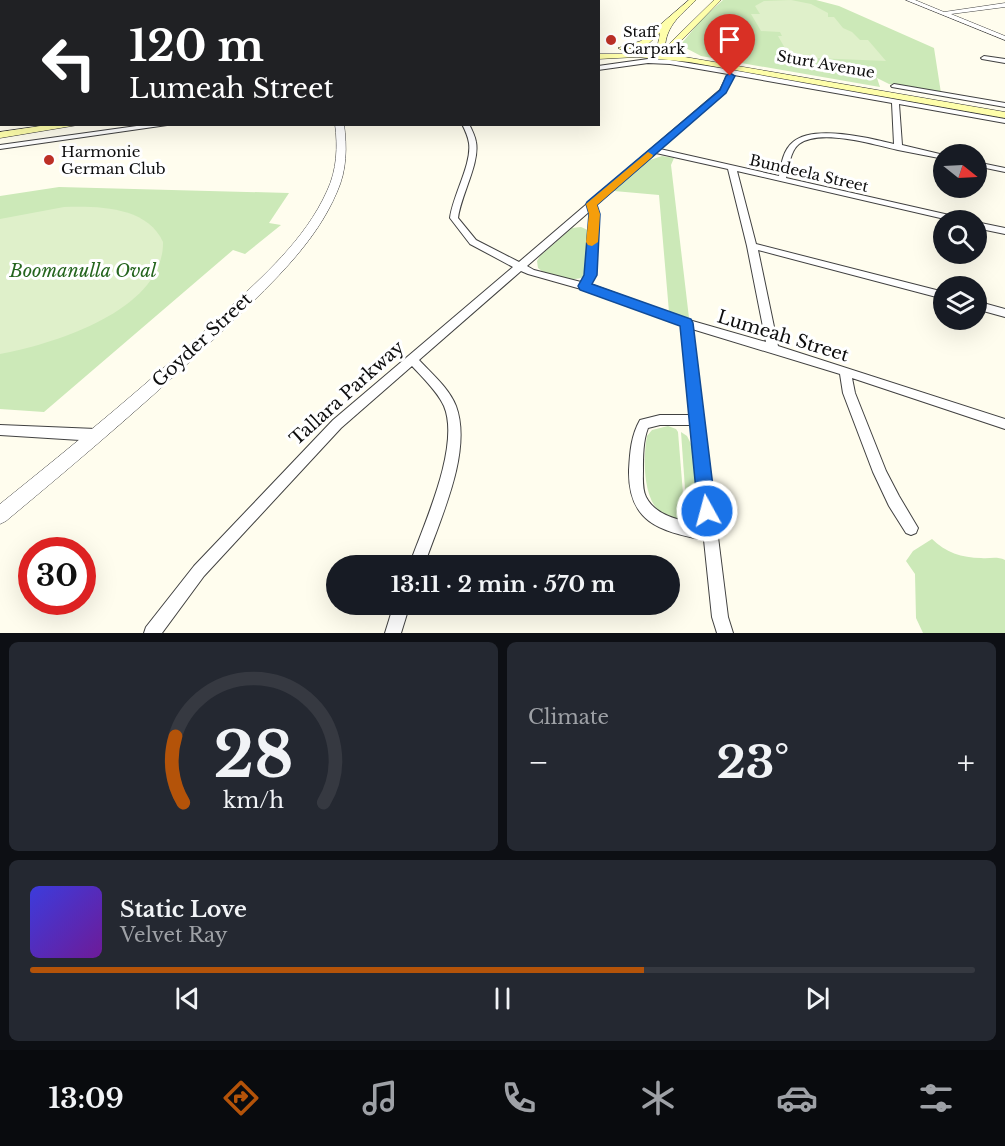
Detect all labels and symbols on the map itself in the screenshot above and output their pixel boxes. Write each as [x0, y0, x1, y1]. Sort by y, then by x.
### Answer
pin [704, 14, 755, 76]
place label: Staff Carpark [623, 22, 686, 58]
marker: Staff Carpark [604, 33, 618, 47]
street label: Sturt Avenue [776, 46, 876, 82]
place label: Harmonie German Club [61, 142, 166, 178]
north arrow [933, 144, 987, 198]
street label: Bundeela Street [748, 150, 871, 196]
marker: Harmonie German Club [42, 153, 56, 167]
park label: Boomanulla Oval [9, 260, 157, 282]
street label: Goyder Street [148, 288, 256, 392]
street label: Lumeah Street [715, 306, 852, 367]
street label: Tallara Parkway [285, 336, 409, 450]
position arrow [675, 479, 739, 543]
speed limit sign: 30 [18, 537, 96, 615]

